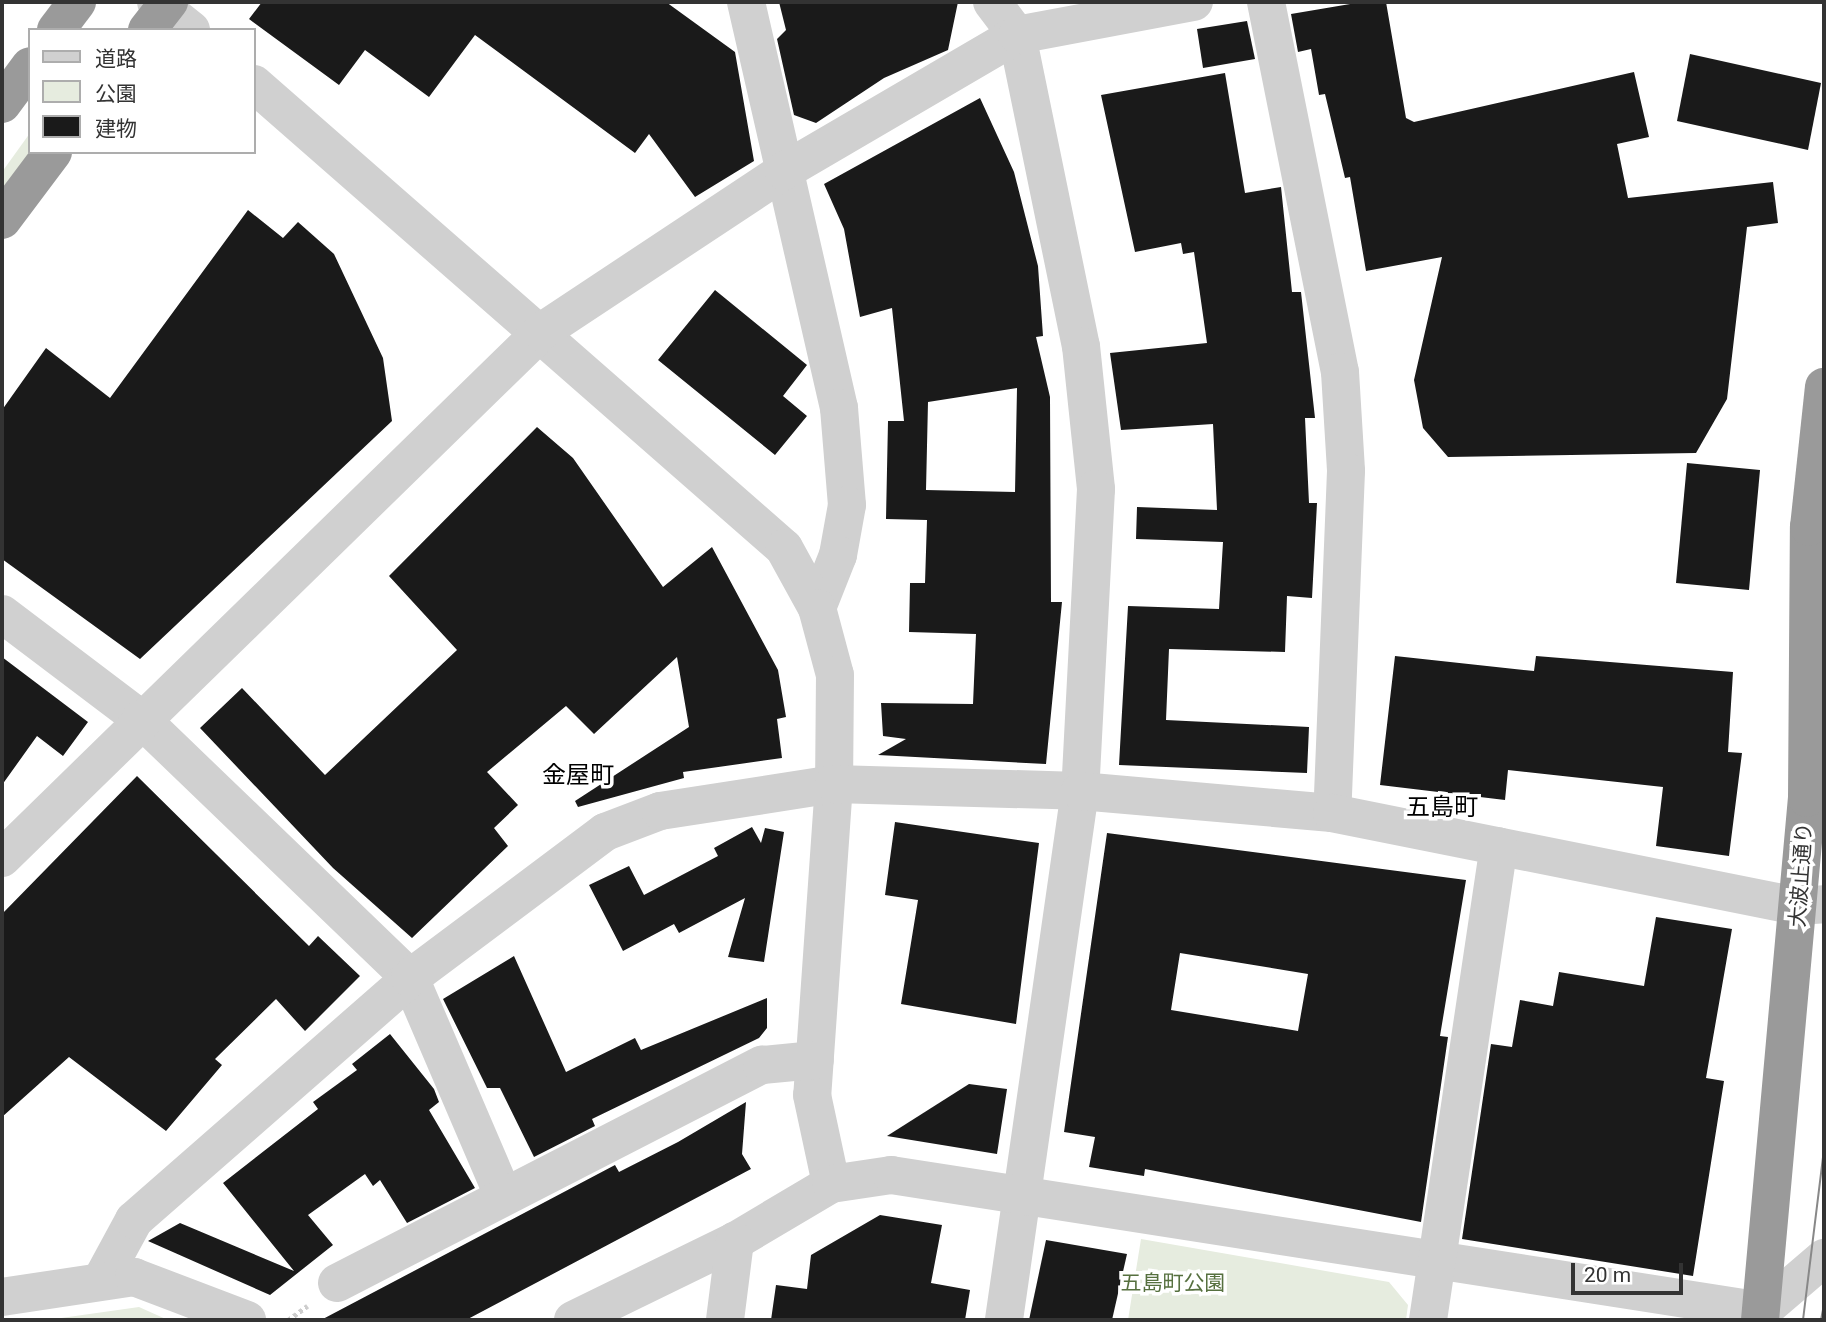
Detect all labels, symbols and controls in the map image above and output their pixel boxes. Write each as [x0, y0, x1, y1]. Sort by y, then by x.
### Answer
legend [28, 28, 256, 154]
text: 道路 [95, 47, 137, 71]
text: 公園 [95, 82, 137, 106]
text: 建物 [95, 117, 137, 141]
district label: 金屋町 [542, 762, 614, 790]
district label: 五島町 [1406, 794, 1478, 822]
street label: 大波止通り [1785, 822, 1817, 928]
scale bar [1574, 1248, 1686, 1292]
text: 20 m [1584, 1263, 1631, 1287]
park label: 五島町公園 [1121, 1270, 1225, 1296]

